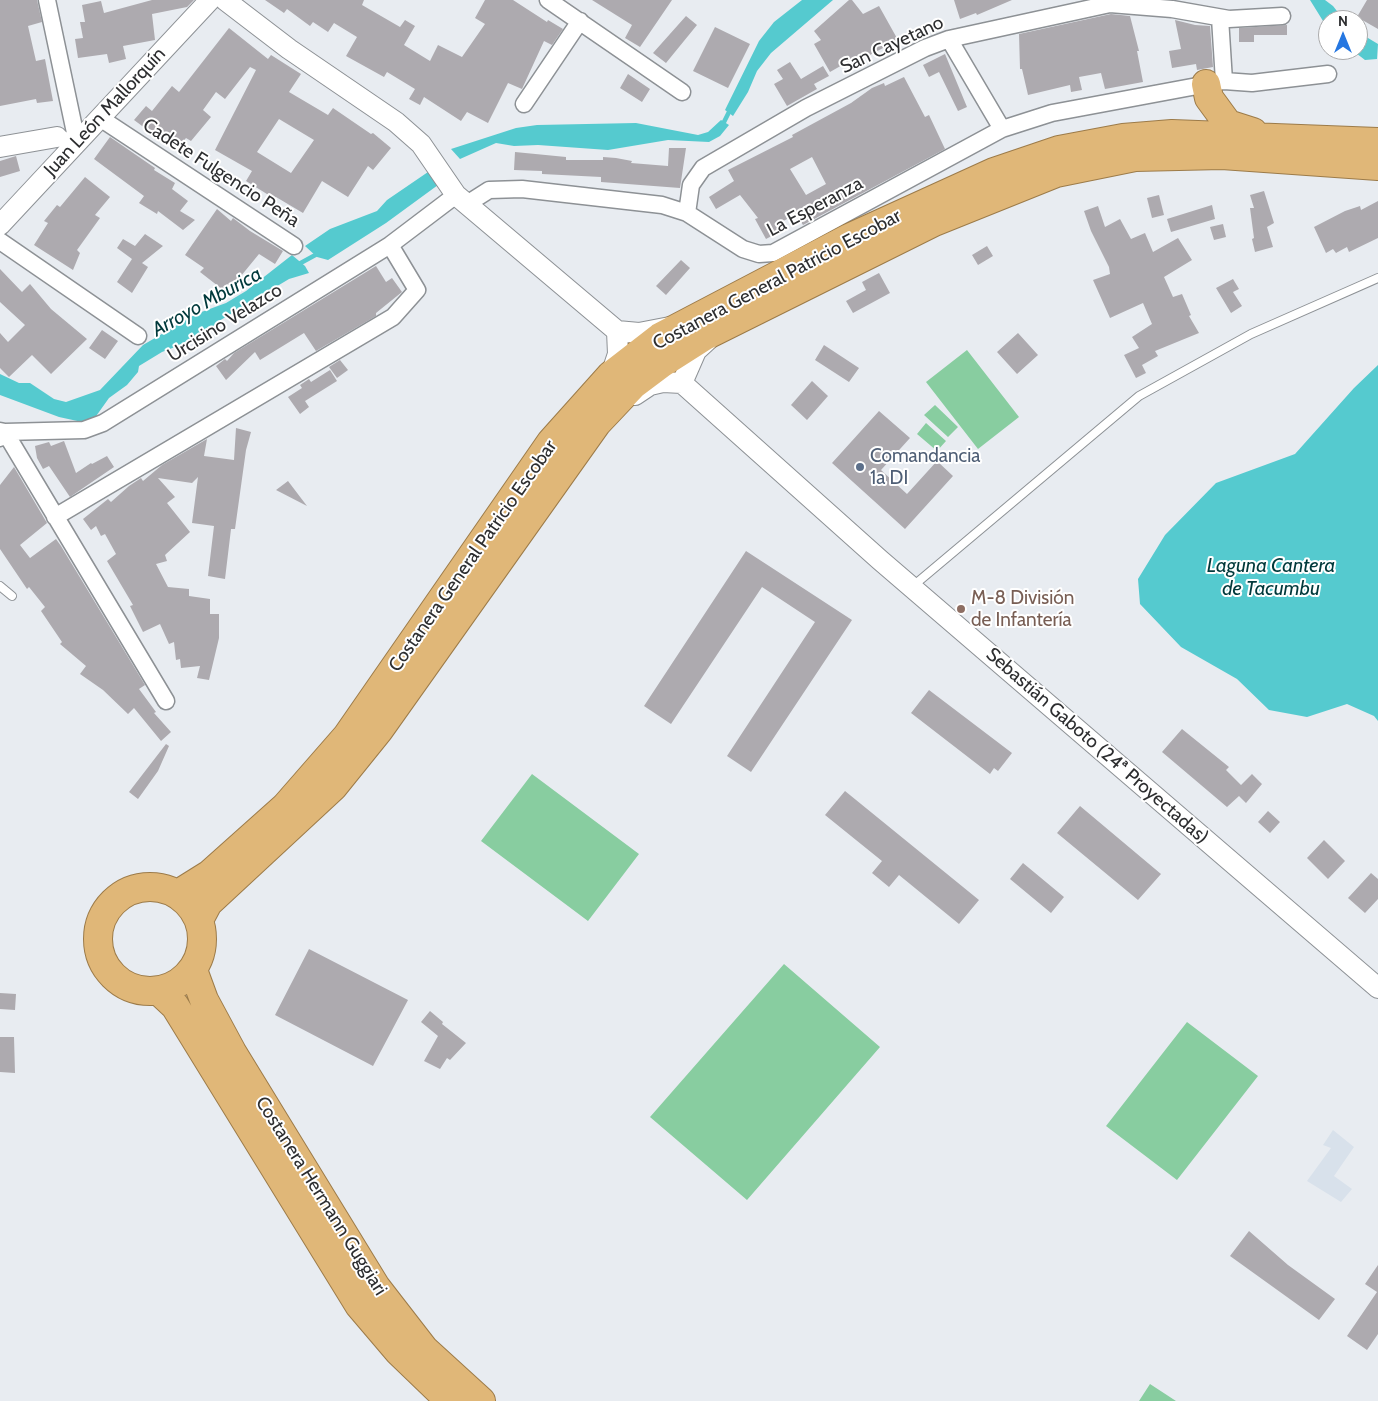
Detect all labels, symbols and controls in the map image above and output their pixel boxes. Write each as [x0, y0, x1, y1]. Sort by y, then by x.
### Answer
north arrow [1318, 10, 1368, 60]
street label: San Cayetano [837, 11, 947, 79]
text: N [1338, 12, 1348, 30]
street label: Juan León Mallorquín [39, 43, 171, 181]
street label: Cadete Fulgencio Peña [138, 114, 304, 232]
street label: La Esperanza [763, 172, 867, 242]
street label: Costanera General Patricio Escobar [649, 205, 905, 355]
water label: Arroyo Mburica [148, 262, 266, 342]
street label: Urcisino Velazco [164, 279, 286, 367]
street label: Costanera General Patricio Escobar [384, 436, 562, 676]
place label: Comandancia 1a DI [870, 445, 980, 489]
marker: Comandancia 1a DI [854, 461, 866, 473]
water label: Laguna Cantera de Tacumbu [1207, 554, 1335, 601]
place label: M-8 División de Infantería [971, 587, 1074, 631]
marker: M-8 División de Infantería [955, 603, 967, 615]
street label: Sebastián Gaboto (24ª Proyectadas) [981, 643, 1213, 849]
street label: Costanera Hermann Guggiari [250, 1092, 392, 1300]

